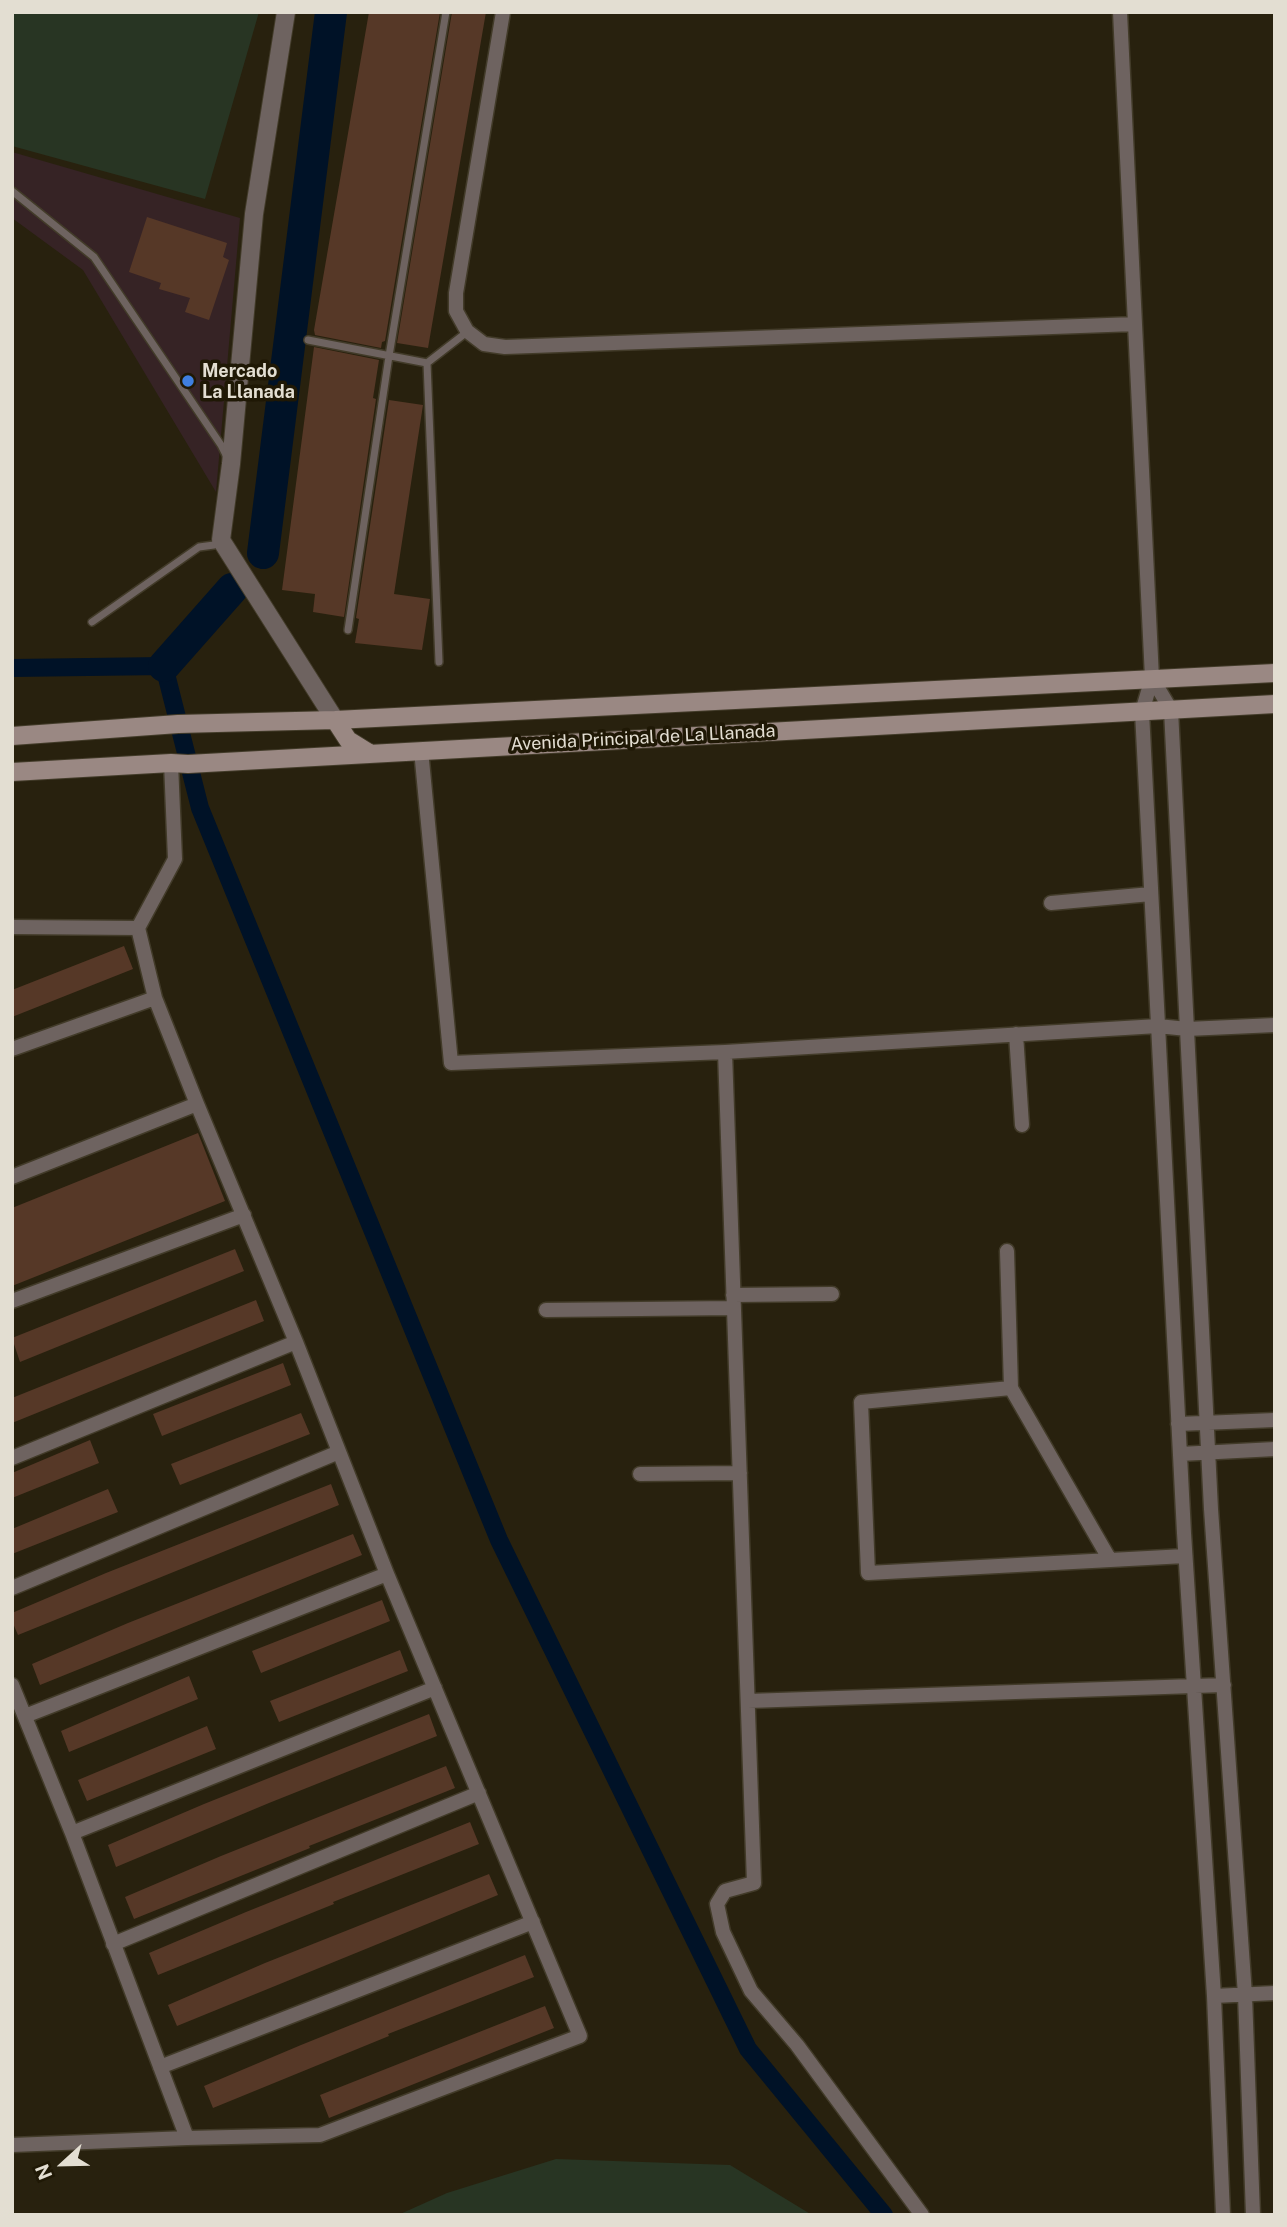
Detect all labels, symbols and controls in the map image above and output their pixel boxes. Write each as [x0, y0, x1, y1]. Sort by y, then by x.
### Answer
place label: Mercado La Llanada [202, 360, 295, 402]
marker: Mercado La Llanada [180, 373, 196, 389]
street label: Avenida Principal de La Llanada [510, 720, 776, 756]
north arrow [28, 2129, 98, 2199]
text: N [31, 2161, 57, 2183]

